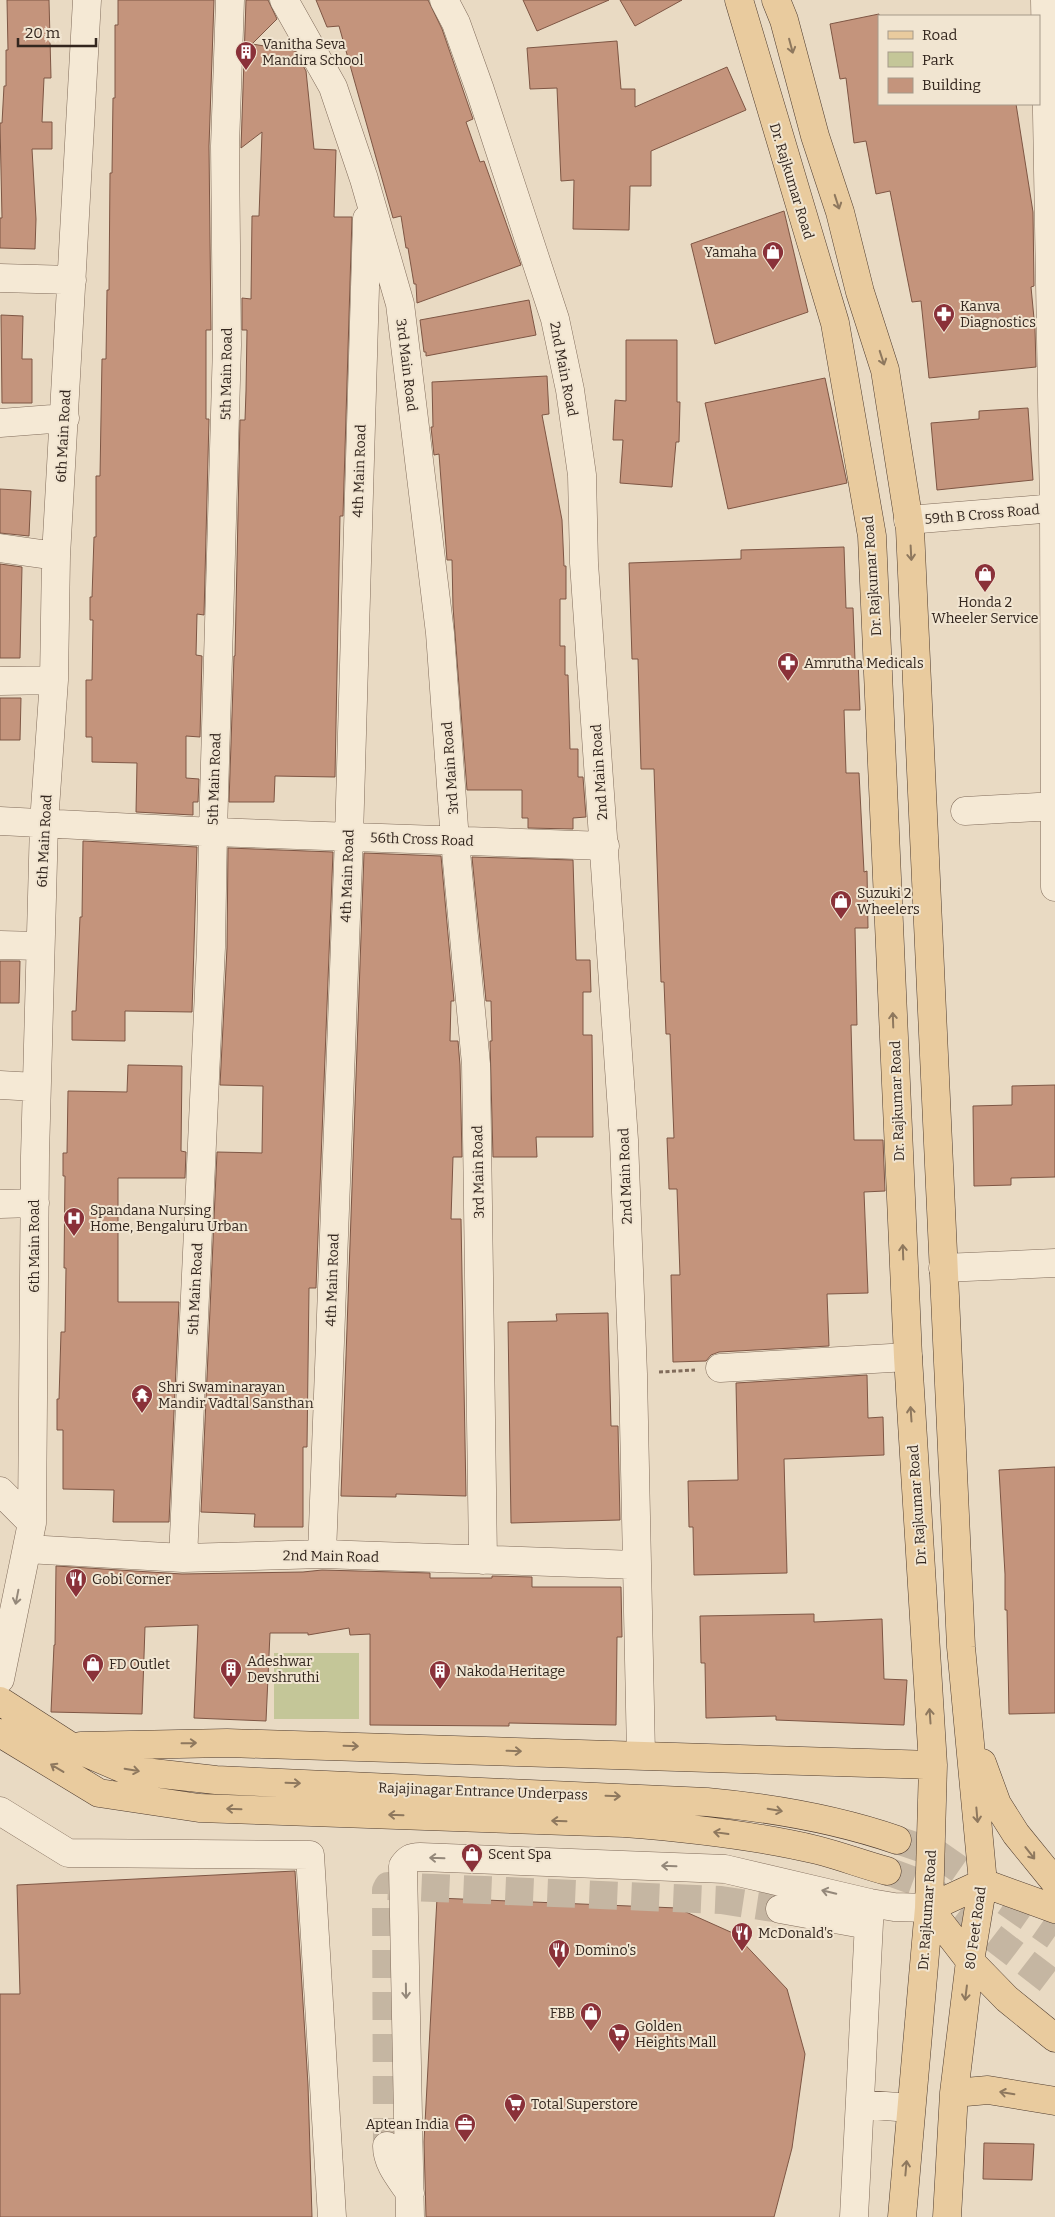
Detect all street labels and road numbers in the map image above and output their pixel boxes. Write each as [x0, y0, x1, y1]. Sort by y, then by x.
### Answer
street label: Dr. Rajkumar Road [766, 121, 817, 241]
street label: 3rd Main Road [392, 318, 421, 412]
street label: 2nd Main Road [546, 320, 581, 418]
street label: 5th Main Road [217, 328, 236, 420]
street label: 6th Main Road [53, 389, 74, 483]
street label: 4th Main Road [349, 424, 370, 518]
street label: 59th B Cross Road [924, 501, 1040, 528]
street label: Dr. Rajkumar Road [860, 515, 885, 637]
street label: 3rd Main Road [439, 721, 462, 815]
street label: 2nd Main Road [588, 723, 611, 821]
street label: 5th Main Road [204, 732, 225, 826]
street label: 6th Main Road [34, 794, 55, 888]
street label: 4th Main Road [337, 829, 358, 923]
street label: 56th Cross Road [370, 829, 474, 850]
street label: Dr. Rajkumar Road [887, 1040, 908, 1162]
street label: 3rd Main Road [469, 1125, 488, 1219]
street label: 2nd Main Road [615, 1128, 636, 1224]
street label: 6th Main Road [26, 1199, 43, 1293]
street label: 4th Main Road [322, 1233, 343, 1327]
street label: 5th Main Road [185, 1242, 206, 1336]
street label: Dr. Rajkumar Road [905, 1444, 930, 1566]
street label: 2nd Main Road [283, 1547, 379, 1566]
street label: Rajajinagar Entrance Underpass [378, 1779, 588, 1804]
street label: Dr. Rajkumar Road [915, 1849, 940, 1971]
street label: 80 Feet Road [961, 1886, 990, 1971]

